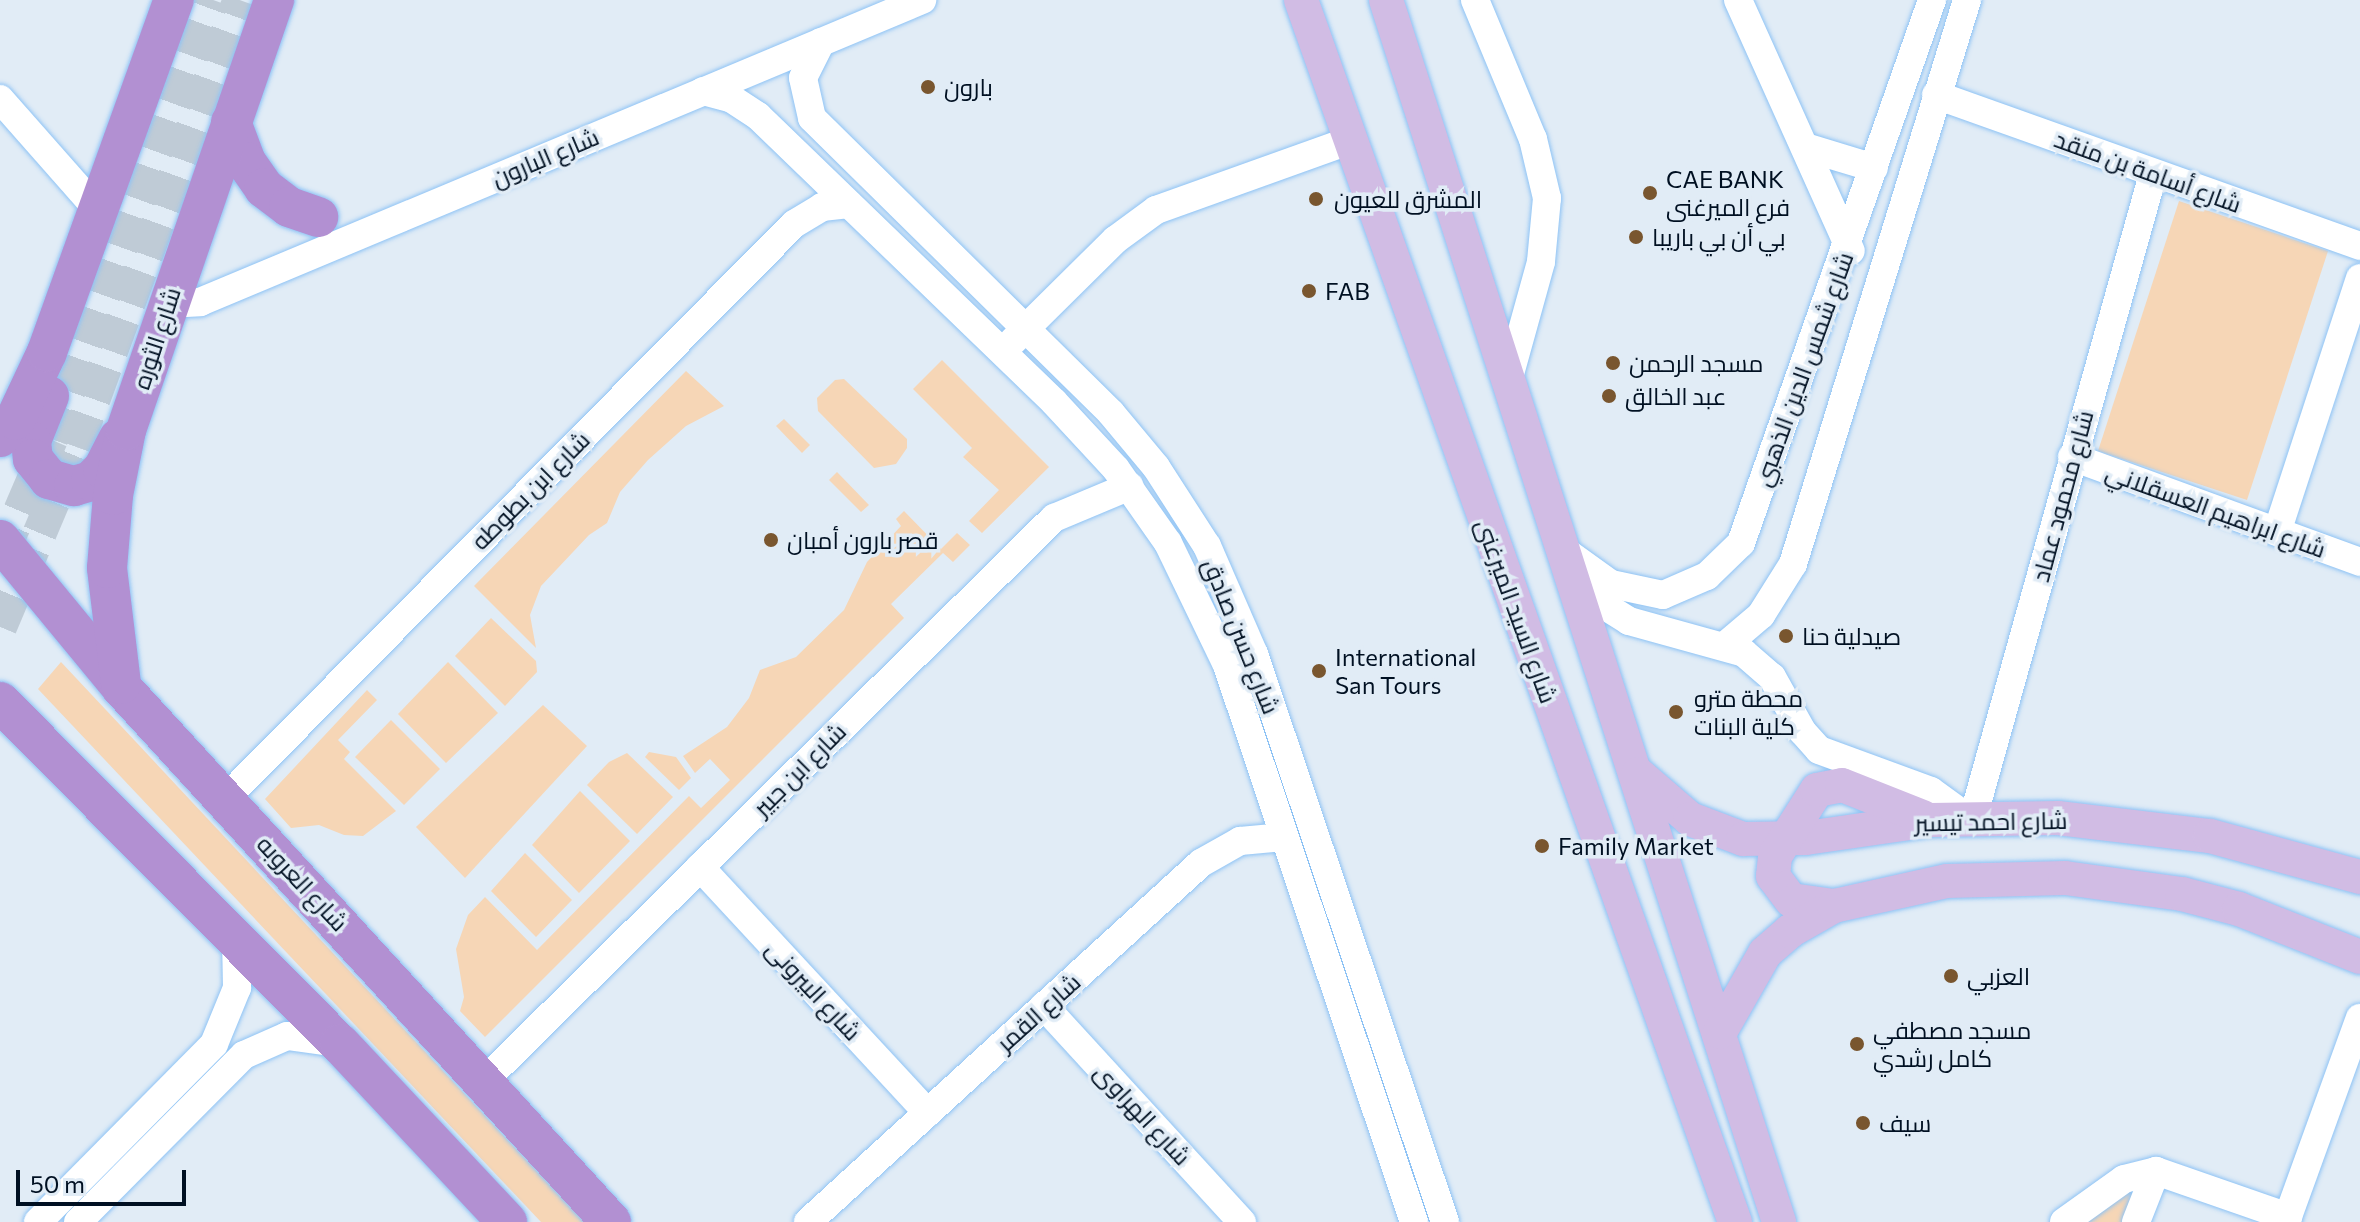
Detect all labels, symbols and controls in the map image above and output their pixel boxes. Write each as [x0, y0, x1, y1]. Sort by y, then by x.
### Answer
place label: بارون [944, 73, 993, 101]
marker: بارون [919, 78, 937, 96]
street label: شارع البارون [487, 122, 603, 192]
street label: شارع أسامة بن منقد [2051, 124, 2245, 218]
place label: CAE BANK فرع الميرغنى [1666, 165, 1790, 221]
marker: CAE BANK فرع الميرغنى [1641, 184, 1659, 202]
place label: المشرق للعيون [1334, 185, 1482, 213]
marker: المشرق للعيون [1305, 188, 1327, 210]
place label: بي أن بي باريبا [1652, 223, 1786, 251]
marker: بي أن بي باريبا [1627, 228, 1645, 246]
street label: شارع شمس الدين الذهبي [1747, 248, 1859, 490]
place label: FAB [1325, 277, 1370, 305]
marker: FAB [1300, 282, 1318, 300]
street label: شارع الثوره [126, 283, 186, 393]
place label: مسجد الرحمن [1629, 349, 1764, 377]
marker: مسجد الرحمن [1604, 354, 1622, 372]
place label: عبد الخالق [1625, 382, 1726, 410]
marker: عبد الخالق [1600, 387, 1618, 405]
street label: شارع محمود عماد [2025, 407, 2099, 585]
street label: شارع ابن بطوطه [465, 425, 595, 555]
street label: شارع ابراهيم العسقلاني [2102, 457, 2330, 563]
street label: شارع السيد الميرغنى [1470, 515, 1564, 707]
place label: قصر بارون أمبان [787, 526, 938, 554]
marker: قصر بارون أمبان [762, 531, 780, 549]
street label: شارع حسن صادق [1198, 554, 1286, 718]
place label: صيدلية حنا [1802, 622, 1901, 650]
marker: صيدلية حنا [1777, 627, 1795, 645]
place label: International San Tours [1335, 643, 1476, 699]
marker: International San Tours [1310, 662, 1328, 680]
place label: محطة مترو كلية البنات [1694, 684, 1803, 740]
marker: محطة مترو كلية البنات [1665, 701, 1687, 723]
street label: شارع ابن جبير [746, 716, 852, 822]
street label: شارع احمد تيسير [1914, 805, 2068, 837]
street label: شارع العروبه [252, 829, 354, 937]
place label: Family Market [1558, 832, 1714, 860]
marker: Family Market [1533, 837, 1551, 855]
street label: شارع البيرونى [760, 934, 868, 1046]
place label: العزبي [1967, 962, 2030, 990]
street label: شارع القمر [990, 967, 1086, 1057]
marker: العزبي [1942, 967, 1960, 985]
place label: مسجد مصطفي كامل رشدي [1873, 1016, 2031, 1072]
marker: مسجد مصطفي كامل رشدي [1848, 1035, 1866, 1053]
street label: شارع الهراوى [1089, 1057, 1197, 1171]
place label: سيف [1879, 1109, 1931, 1137]
marker: سيف [1854, 1114, 1872, 1132]
scale bar [20, 1154, 190, 1204]
text: 50 m [30, 1169, 85, 1198]

